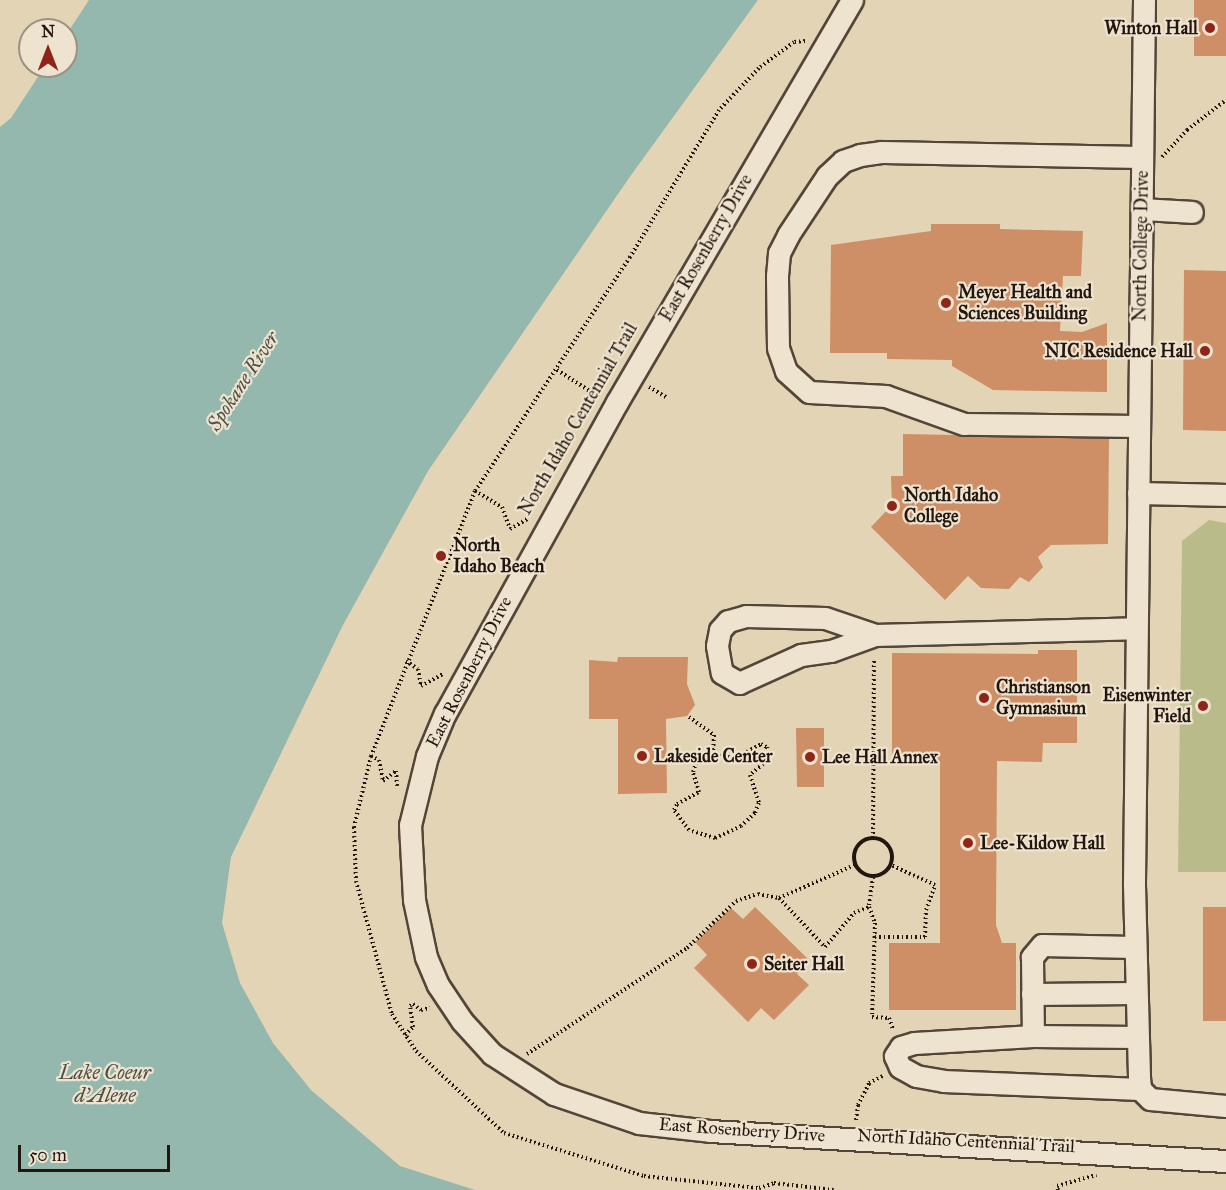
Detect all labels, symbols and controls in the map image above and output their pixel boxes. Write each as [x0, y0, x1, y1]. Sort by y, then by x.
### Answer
place label: Winton Hall [1104, 17, 1198, 39]
north arrow [18, 18, 78, 78]
marker: Winton Hall [1203, 21, 1217, 35]
text: N [41, 22, 55, 41]
street label: North College Drive [1129, 170, 1153, 322]
street label: East Rosenberry Drive [655, 171, 757, 325]
place label: Meyer Health and Sciences Building [958, 282, 1092, 324]
marker: Meyer Health and Sciences Building [939, 296, 953, 310]
street label: North Idaho Centennial Trail [514, 319, 642, 519]
water label: Spokane River [202, 327, 284, 435]
place label: NIC Residence Hall [1044, 340, 1193, 362]
marker: NIC Residence Hall [1198, 344, 1212, 358]
place label: North Idaho College [904, 485, 998, 528]
marker: North Idaho College [885, 499, 899, 513]
place label: North Idaho Beach [453, 535, 545, 578]
marker: North Idaho Beach [434, 549, 448, 563]
street label: East Rosenberry Drive [422, 593, 516, 751]
place label: Christianson Gymnasium [996, 677, 1091, 720]
place label: Eisenwinter Field [1103, 685, 1191, 728]
marker: Christianson Gymnasium [977, 691, 991, 705]
marker: Eisenwinter Field [1196, 699, 1210, 713]
place label: Lakeside Center [654, 745, 773, 767]
place label: Lee Hall Annex [822, 746, 938, 768]
marker: Lakeside Center [635, 749, 649, 763]
marker: Lee Hall Annex [803, 750, 817, 764]
place label: Lee-Kildow Hall [980, 832, 1105, 854]
marker: Lee-Kildow Hall [961, 836, 975, 850]
place label: Seiter Hall [764, 953, 844, 975]
marker: Seiter Hall [745, 957, 759, 971]
water label: Lake Coeur d'Alene [59, 1061, 151, 1108]
street label: East Rosenberry Drive [658, 1113, 826, 1147]
street label: North Idaho Centennial Trail [856, 1125, 1076, 1157]
scale bar [21, 1133, 172, 1171]
text: 50 m [29, 1144, 67, 1166]

